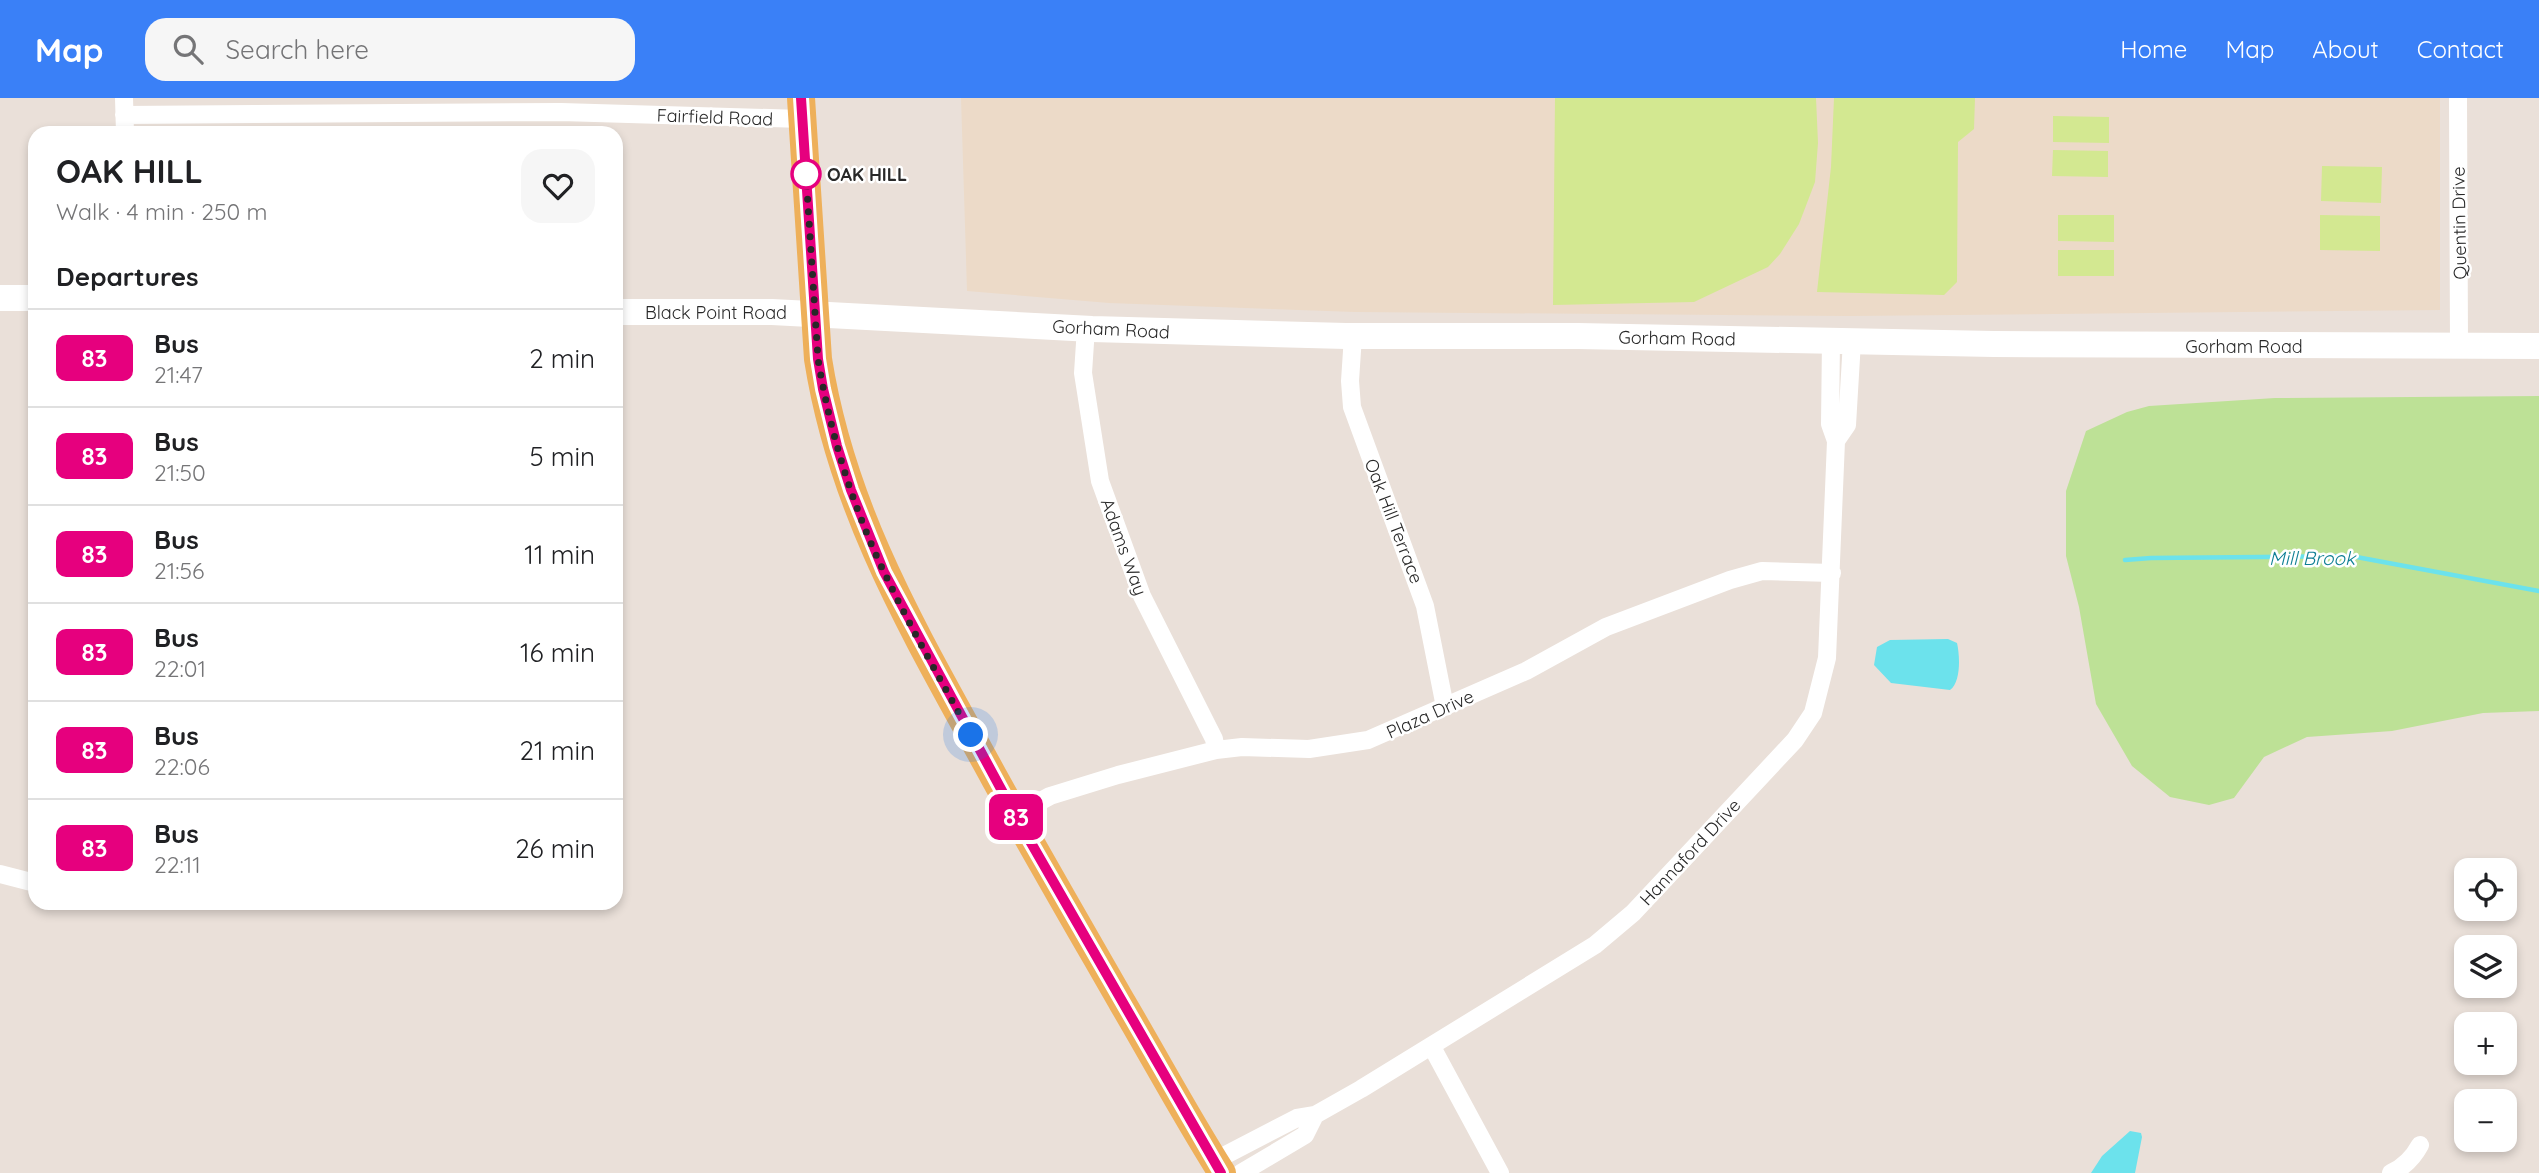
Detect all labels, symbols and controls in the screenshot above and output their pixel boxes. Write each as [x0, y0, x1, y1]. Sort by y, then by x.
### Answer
search box [145, 18, 635, 81]
text: Map [35, 29, 103, 70]
icon: search [169, 30, 207, 68]
text: Search here [225, 33, 369, 66]
text: Home [2120, 34, 2187, 64]
text: Map [2225, 34, 2274, 64]
text: About [2312, 34, 2379, 64]
text: Contact [2417, 34, 2504, 64]
street label: Fairfield Road [656, 103, 774, 131]
button: heart [521, 149, 595, 223]
text: OAK HILL [56, 150, 203, 191]
marker: OAK HILL [791, 159, 821, 189]
place label: OAK HILL [827, 163, 907, 186]
street label: Quentin Drive [2447, 166, 2471, 280]
text: Walk · 4 min · 250 m [56, 197, 267, 226]
text: Departures [56, 260, 199, 293]
street label: Black Point Road [645, 301, 787, 324]
street label: Gorham Road [1052, 314, 1170, 344]
street label: Gorham Road [1618, 325, 1736, 351]
text: Bus [154, 327, 199, 360]
street label: Gorham Road [2185, 335, 2303, 358]
text: 2 min [529, 342, 595, 375]
text: 83 [81, 343, 108, 373]
text: 21:47 [154, 360, 203, 389]
text: Bus [154, 425, 199, 458]
text: 5 min [529, 440, 595, 473]
text: 83 [81, 441, 108, 471]
street label: Oak Hill Terrace [1360, 455, 1428, 587]
text: 21:50 [154, 458, 206, 487]
street label: Adams Way [1096, 495, 1152, 599]
text: Bus [154, 523, 199, 556]
text: 11 min [524, 538, 595, 571]
text: 83 [81, 539, 108, 569]
water label: Mill Brook [2269, 546, 2357, 570]
text: 21:56 [154, 556, 204, 585]
text: Bus [154, 621, 199, 654]
text: 16 min [520, 636, 595, 669]
text: 83 [81, 637, 108, 667]
text: 22:01 [154, 654, 206, 683]
street label: Plaza Drive [1383, 684, 1477, 744]
your location [953, 717, 988, 752]
text: Bus [154, 719, 199, 752]
text: 21 min [520, 734, 595, 767]
text: 83 [81, 735, 108, 765]
text: 22:06 [154, 752, 210, 781]
line badge: 83 [984, 794, 1048, 840]
street label: Hannaford Drive [1635, 794, 1745, 910]
text: 83 [1003, 802, 1029, 832]
text: Bus [154, 817, 199, 850]
text: 26 min [515, 832, 595, 865]
text: 83 [81, 833, 108, 863]
text: 22:11 [154, 850, 201, 879]
map controls [2454, 858, 2517, 1152]
button: locate [2454, 858, 2517, 921]
button: layers [2454, 935, 2517, 998]
button: + [2454, 1012, 2517, 1075]
button: − [2454, 1089, 2517, 1152]

